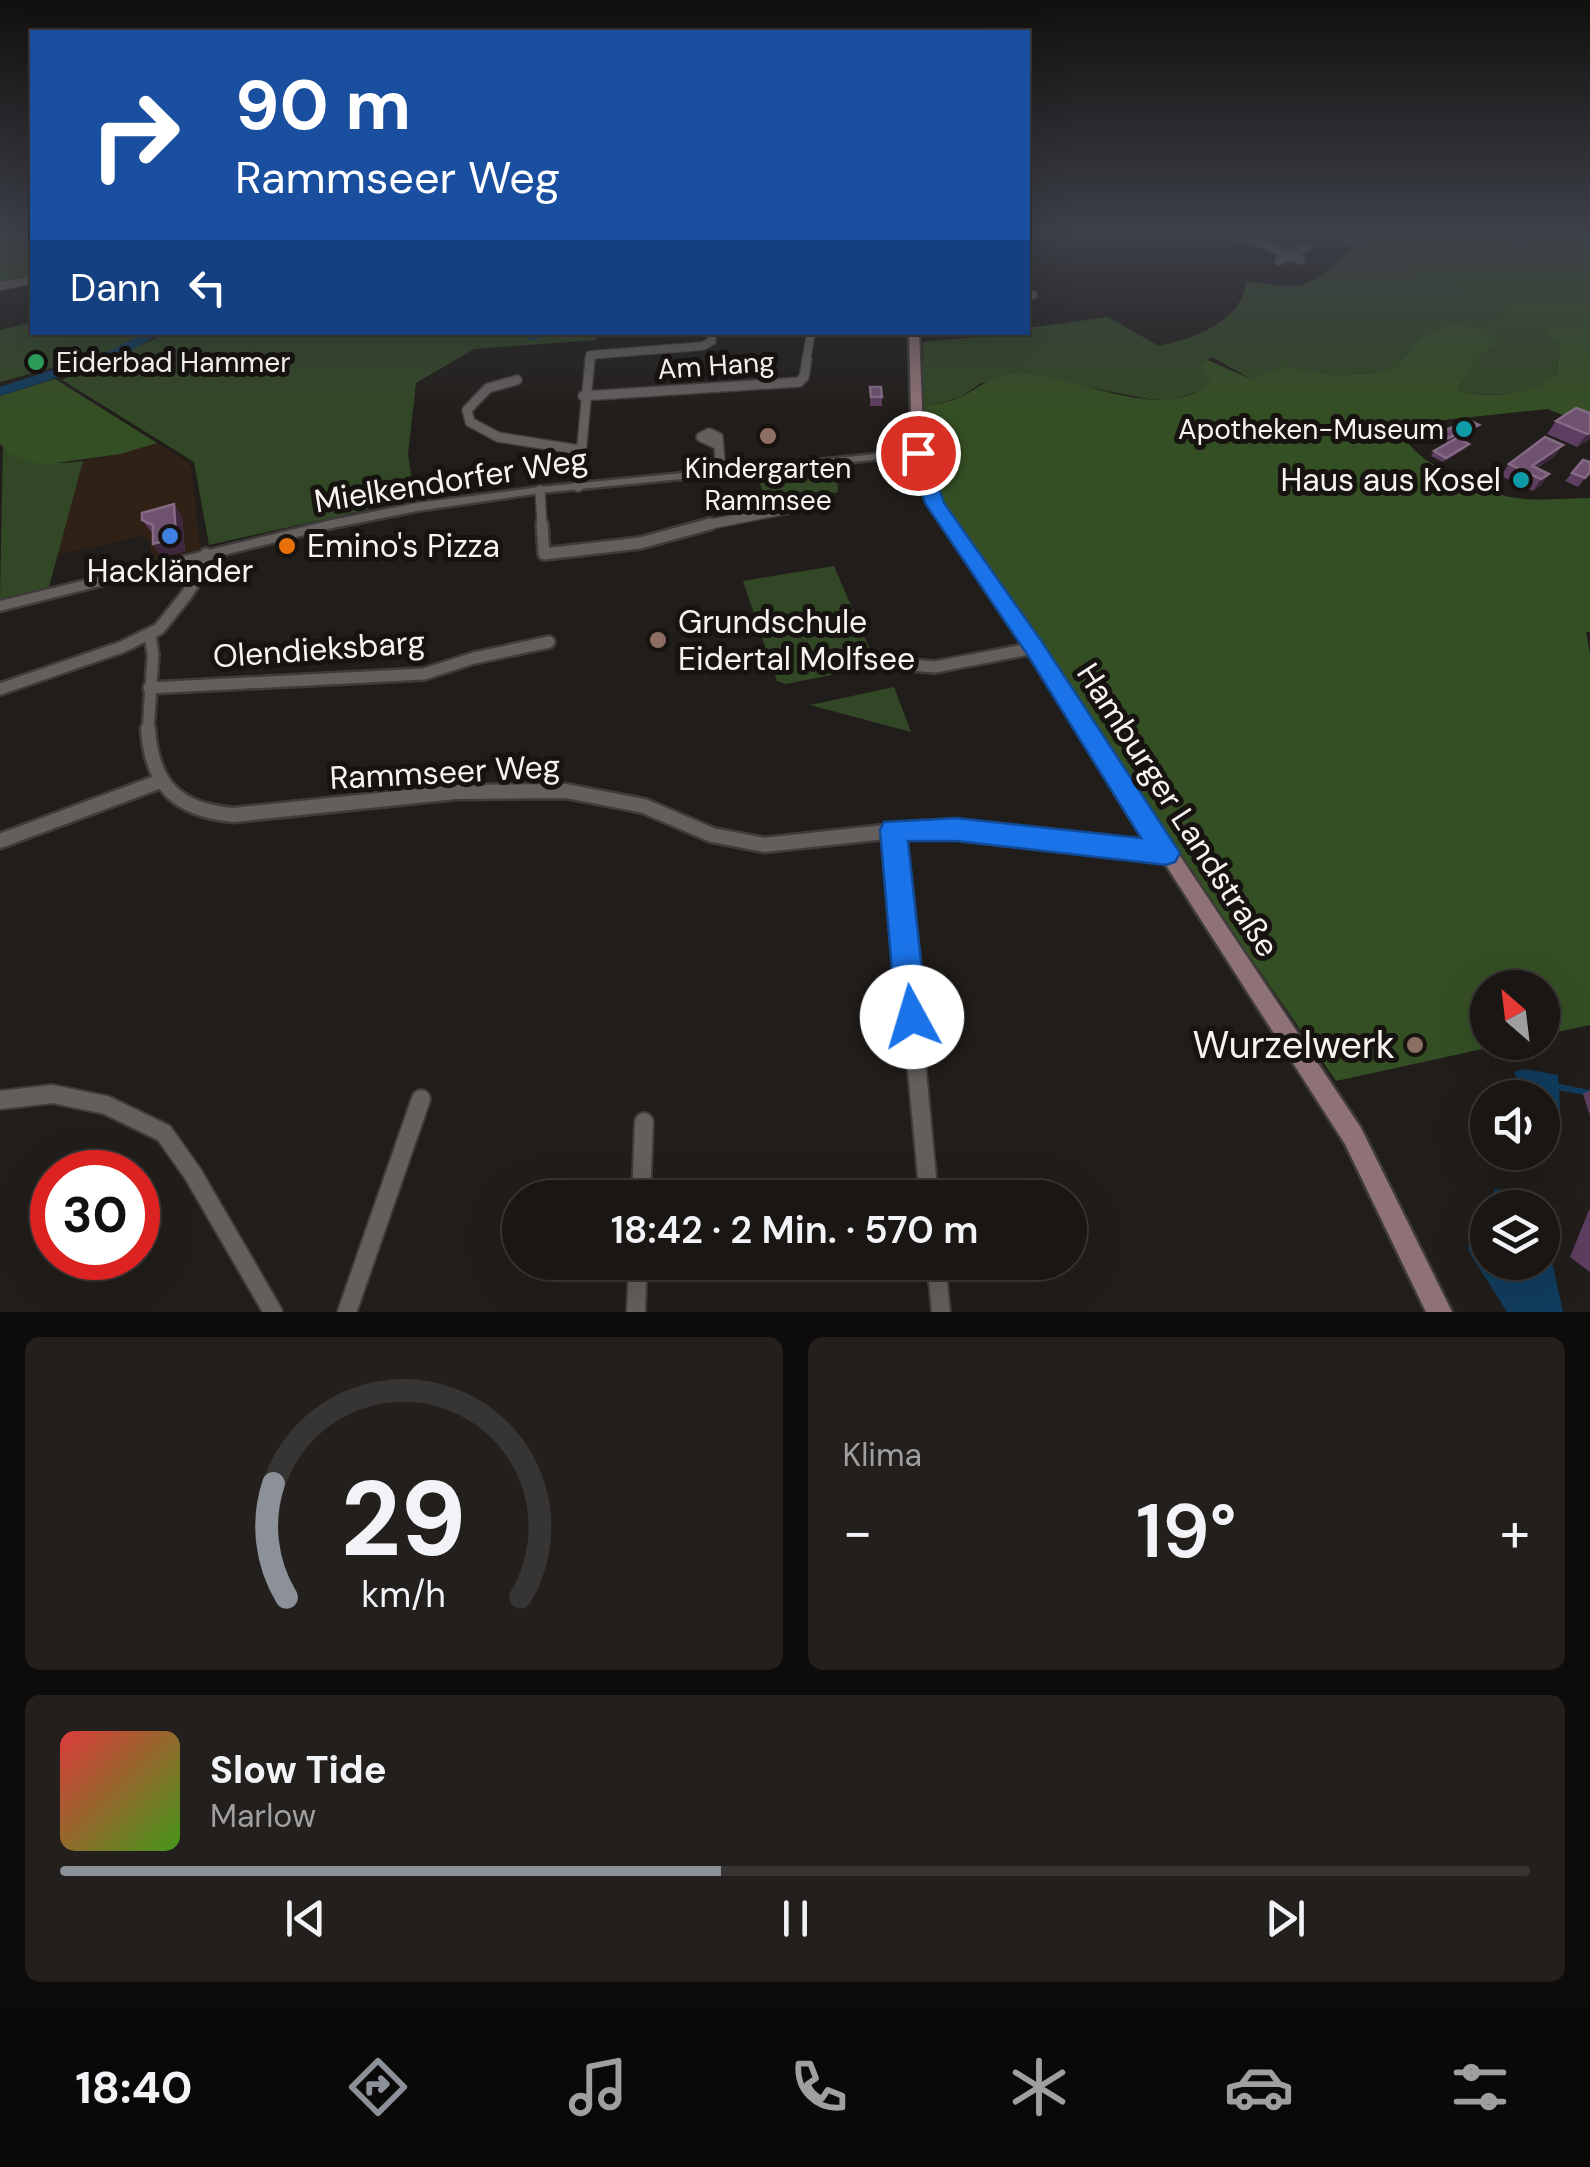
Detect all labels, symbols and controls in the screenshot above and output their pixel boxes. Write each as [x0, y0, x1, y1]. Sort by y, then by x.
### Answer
text: 90 m [235, 60, 411, 151]
icon: right [70, 70, 200, 200]
text: Rammseer Weg [235, 148, 560, 207]
icon: left [180, 260, 235, 315]
text: Dann [70, 263, 160, 313]
street label: Am Hang [656, 343, 776, 388]
place label: Eiderbad Hammer [56, 344, 291, 381]
marker: Eiderbad Hammer [25, 351, 47, 373]
pin [876, 411, 961, 496]
place label: Apotheken-Museum [1178, 411, 1444, 448]
marker: Apotheken-Museum [1453, 418, 1475, 440]
marker: Kindergarten Rammsee [757, 425, 779, 447]
icon: arrive [891, 426, 946, 481]
street label: Mielkendorfer Weg [311, 438, 591, 522]
place label: Kindergarten Rammsee [685, 450, 851, 519]
place label: Haus aus Kosel [1281, 459, 1501, 501]
marker: Haus aus Kosel [1510, 469, 1532, 491]
marker: Hackländer [159, 525, 181, 547]
place label: Emino's Pizza [307, 525, 500, 567]
marker: Emino's Pizza [276, 535, 298, 557]
place label: Hackländer [87, 550, 253, 592]
place label: Grundschule Eidertal Molfsee [678, 601, 915, 680]
street label: Olendieksbarg [212, 621, 426, 677]
marker: Grundschule Eidertal Molfsee [647, 629, 669, 651]
street label: Hamburger Landstraße [1067, 655, 1289, 965]
street label: Rammseer Weg [329, 745, 561, 799]
position arrow [860, 965, 964, 1069]
north arrow [1470, 970, 1560, 1060]
map controls [1470, 970, 1560, 1280]
place label: Wurzelwerk [1192, 1020, 1395, 1070]
marker: Wurzelwerk [1404, 1034, 1426, 1056]
button: sound [1470, 1080, 1560, 1170]
speed limit sign: 30 [30, 1150, 160, 1280]
button: layers [1470, 1190, 1560, 1280]
text: 18:42 · 2 Min. · 570 m [611, 1205, 978, 1255]
text: Klima [843, 1434, 922, 1476]
text: 29 [341, 1452, 467, 1587]
text: 19° [1136, 1483, 1236, 1580]
text: − [843, 1496, 873, 1568]
text: + [1500, 1496, 1530, 1568]
text: km/h [362, 1572, 446, 1618]
text: Slow Tide [210, 1745, 387, 1795]
text: Marlow [210, 1795, 316, 1837]
icon: previous [278, 1891, 333, 1946]
icon: pause [768, 1891, 823, 1946]
icon: next [1258, 1891, 1313, 1946]
icon: directions [343, 2052, 413, 2122]
icon: music [563, 2052, 633, 2122]
icon: phone [784, 2052, 854, 2122]
icon: climate [1004, 2052, 1074, 2122]
icon: car [1224, 2052, 1294, 2122]
icon: filters [1445, 2052, 1515, 2122]
text: 18:40 [75, 2058, 192, 2117]

